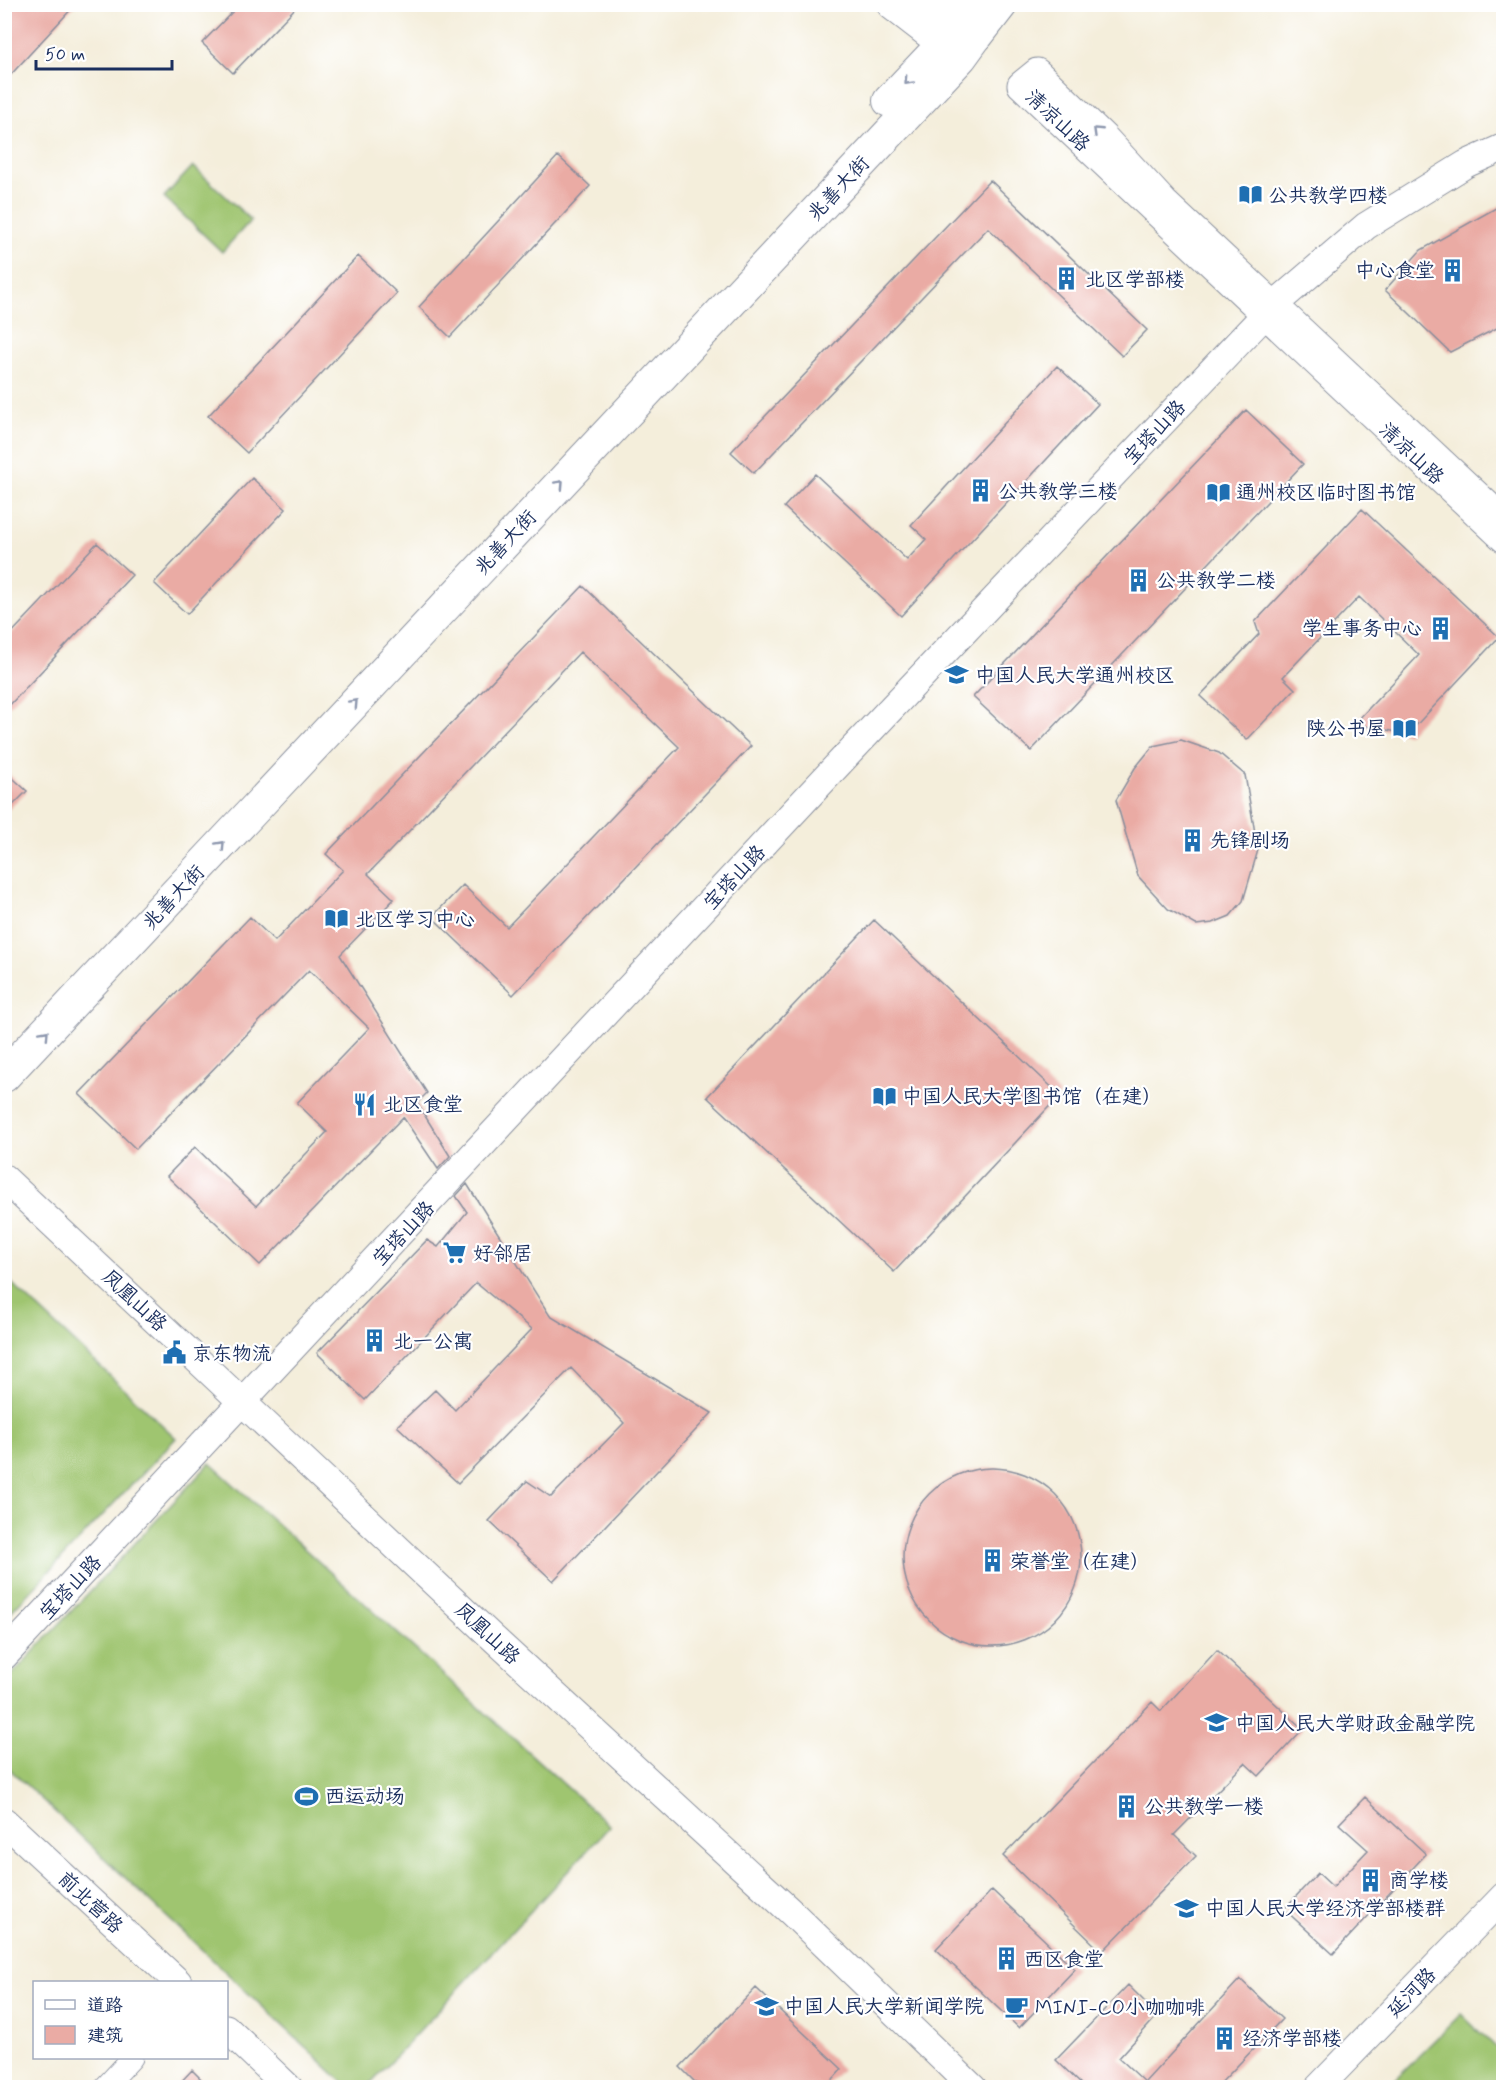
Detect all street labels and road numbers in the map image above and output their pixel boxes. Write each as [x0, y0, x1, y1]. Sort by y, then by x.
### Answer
street label: 清凉山路 [1019, 84, 1096, 159]
street label: 兆善大街 [802, 151, 876, 227]
street label: 宝塔山路 [1118, 394, 1193, 471]
street label: 清凉山路 [1373, 417, 1450, 492]
street label: 兆善大街 [469, 505, 543, 581]
street label: 宝塔山路 [698, 839, 773, 916]
street label: 兆善大街 [137, 860, 211, 936]
street label: 宝塔山路 [367, 1195, 442, 1272]
street label: 凤凰山路 [96, 1264, 173, 1339]
street label: 宝塔山路 [34, 1549, 109, 1626]
street label: 凤凰山路 [449, 1597, 526, 1672]
street label: 前北营路 [52, 1866, 129, 1941]
street label: 延河路 [1382, 1961, 1443, 2024]

